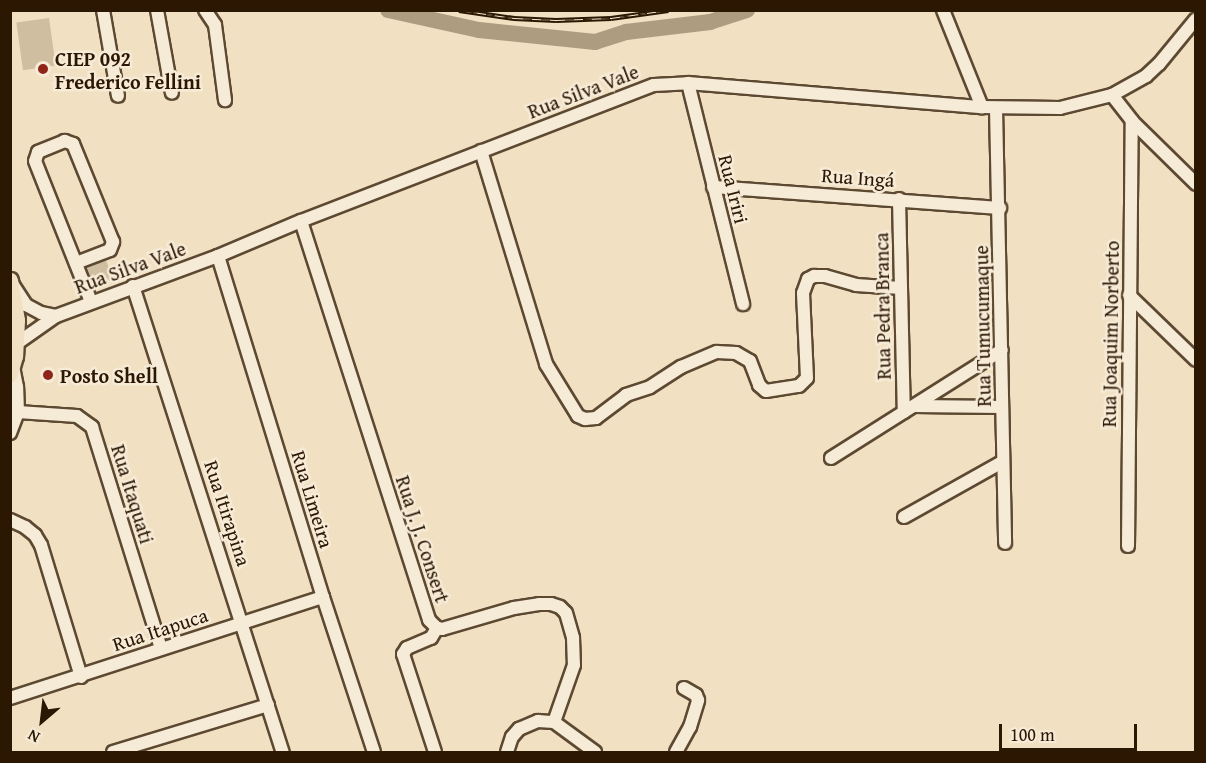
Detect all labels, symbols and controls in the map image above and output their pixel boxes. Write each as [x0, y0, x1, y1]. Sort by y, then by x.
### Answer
place label: CIEP 092 Frederico Fellini [55, 46, 201, 93]
street label: Rua Silva Vale [524, 59, 642, 123]
marker: CIEP 092 Frederico Fellini [36, 62, 50, 76]
street label: Rua Iriri [714, 152, 754, 226]
street label: Rua Ingá [821, 162, 895, 192]
street label: Rua Pedra Branca [869, 232, 895, 380]
street label: Rua Silva Vale [71, 236, 189, 298]
street label: Rua Joaquim Norberto [1096, 240, 1124, 428]
street label: Rua Tumucumaque [969, 245, 995, 407]
place label: Posto Shell [60, 363, 158, 387]
marker: Posto Shell [41, 368, 55, 382]
street label: Rua Itaquati [107, 442, 159, 546]
street label: Rua Limeira [287, 447, 339, 551]
street label: Rua Itirapina [200, 457, 256, 569]
street label: Rua J. J. Consert [391, 472, 455, 606]
street label: Rua Itapuca [109, 602, 211, 656]
north arrow [12, 691, 72, 751]
scale bar [1002, 712, 1140, 750]
text: 100 m [1010, 721, 1055, 748]
text: N [23, 724, 44, 750]

